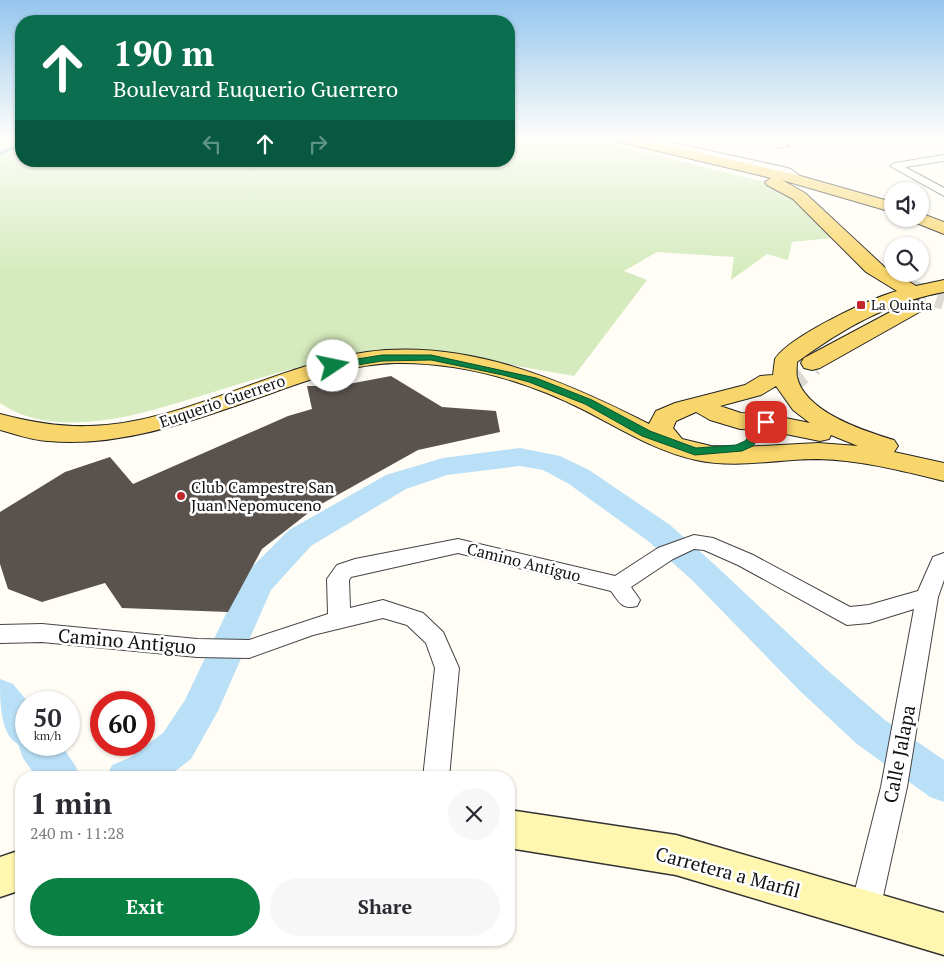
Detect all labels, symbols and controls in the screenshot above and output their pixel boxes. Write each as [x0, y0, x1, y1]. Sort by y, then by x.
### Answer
text: 190 m [113, 30, 214, 76]
icon: ahead [30, 35, 95, 100]
text: Boulevard Euquerio Guerrero [113, 74, 398, 103]
icon: left [198, 130, 226, 158]
icon: ahead [251, 130, 279, 158]
icon: right [304, 130, 332, 158]
map controls [884, 182, 929, 282]
button: sound [884, 182, 929, 227]
button: search [884, 237, 929, 282]
place label: La Quinta [871, 295, 932, 314]
marker: La Quinta [855, 299, 867, 311]
position arrow [306, 339, 358, 391]
street label: Euquerio Guerrero [156, 369, 288, 433]
pin [745, 401, 787, 443]
icon: arrive [752, 408, 780, 436]
place label: Club Campestre San Juan Nepomuceno [191, 476, 335, 516]
marker: Club Campestre San Juan Nepomuceno [175, 490, 187, 502]
street label: Camino Antiguo [465, 537, 583, 587]
street label: Camino Antiguo [57, 622, 197, 659]
speed limit sign: 60 [90, 691, 155, 756]
text: 50 [33, 701, 62, 734]
street label: Calle Jalapa [877, 702, 920, 805]
text: km/h [34, 728, 61, 743]
text: 1 min [30, 783, 112, 823]
button: close [448, 788, 500, 840]
text: 240 m · 11:28 [30, 822, 124, 844]
street label: Carretera a Marfil [653, 840, 803, 903]
button: Exit [30, 878, 260, 936]
button: Share [270, 878, 500, 936]

